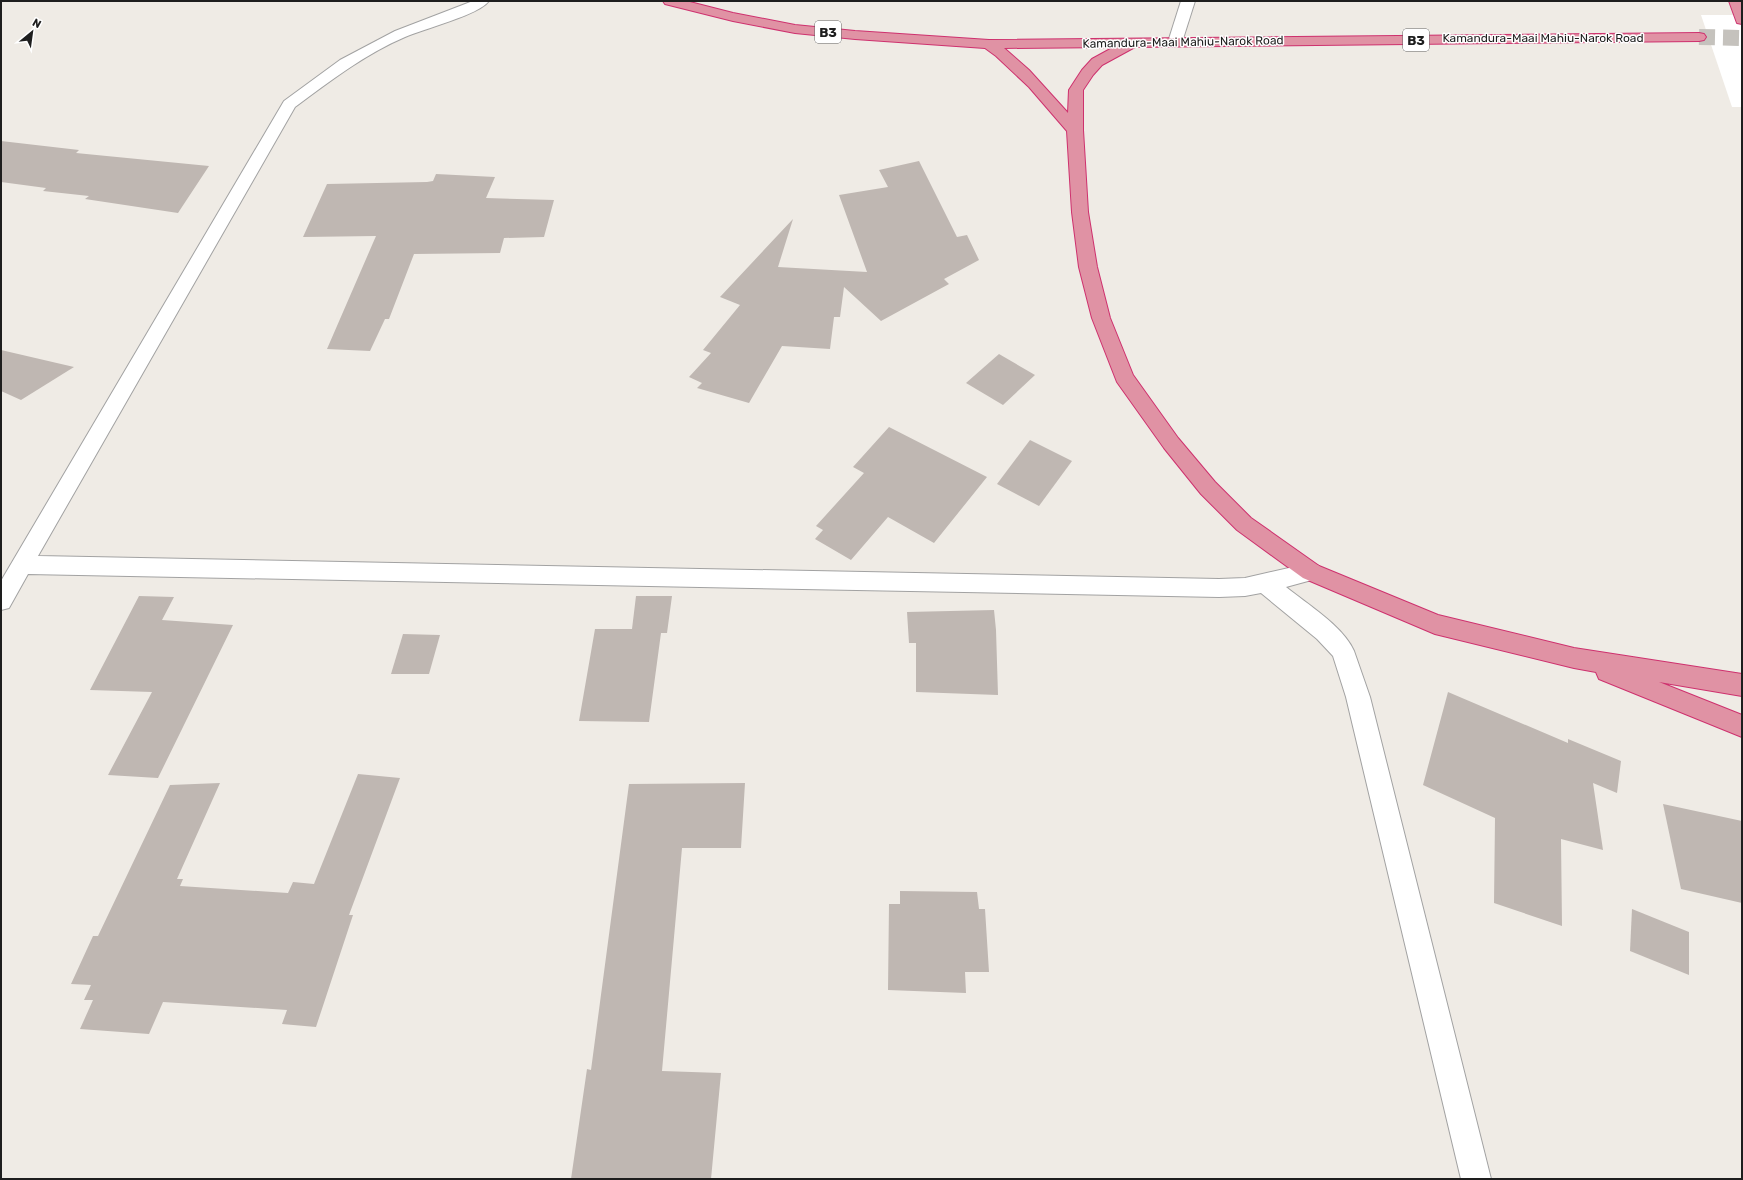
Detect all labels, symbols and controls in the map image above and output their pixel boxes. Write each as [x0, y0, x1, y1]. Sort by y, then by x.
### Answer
north arrow [12, 12, 52, 52]
text: N [30, 16, 43, 31]
road number: B3 [815, 21, 841, 43]
road number: B3 [1403, 29, 1429, 51]
street label: Kamandura-Maai Mahiu-Narok Road [1442, 31, 1644, 45]
street label: Kamandura-Maai Mahiu-Narok Road [1082, 33, 1284, 51]

